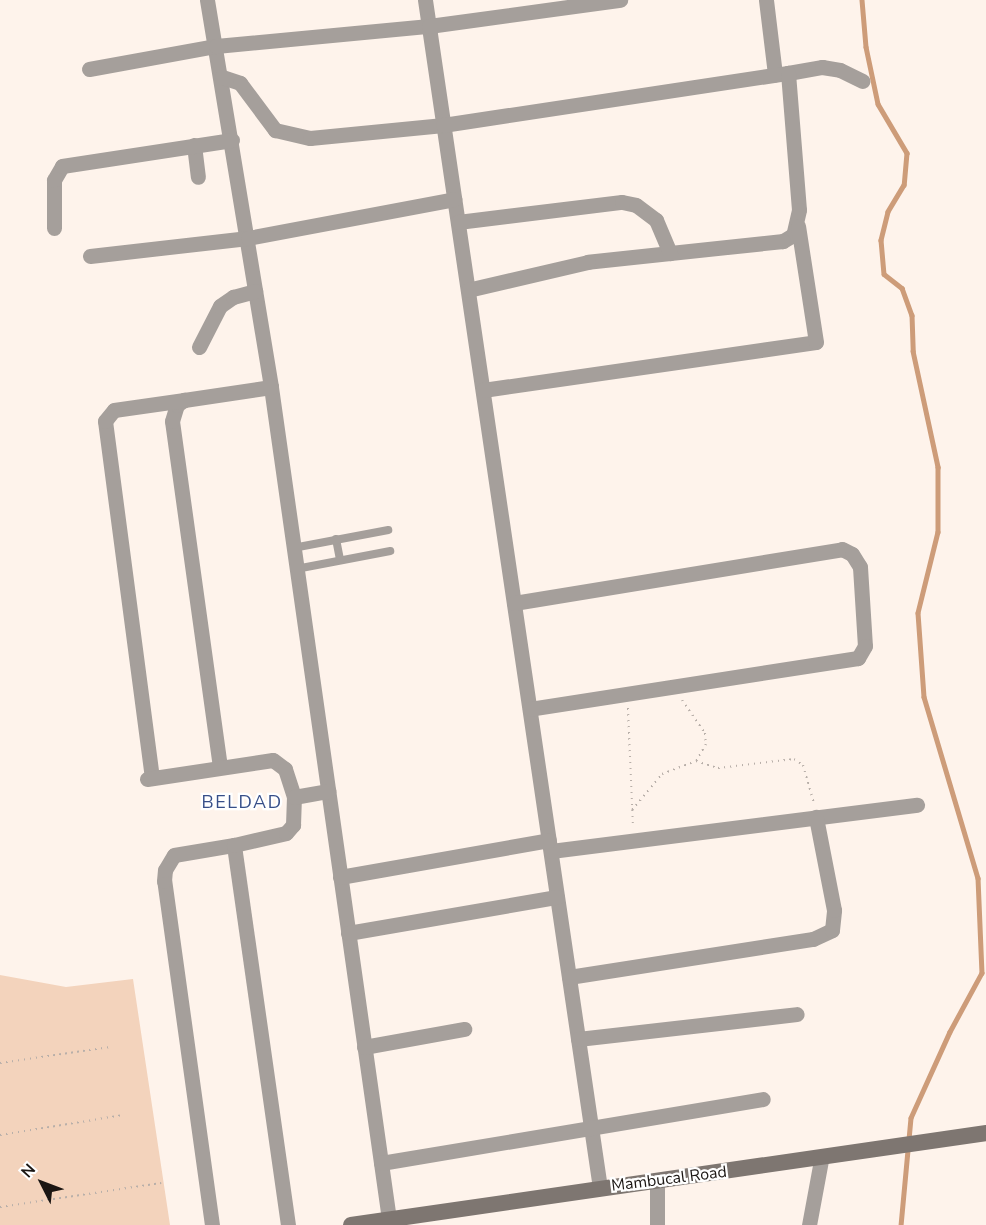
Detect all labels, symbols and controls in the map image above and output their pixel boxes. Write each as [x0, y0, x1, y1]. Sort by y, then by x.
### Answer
district label: BELDAD [201, 791, 283, 813]
north arrow [12, 1153, 72, 1213]
text: N [16, 1159, 41, 1183]
street label: Mambucal Road [610, 1162, 728, 1196]

